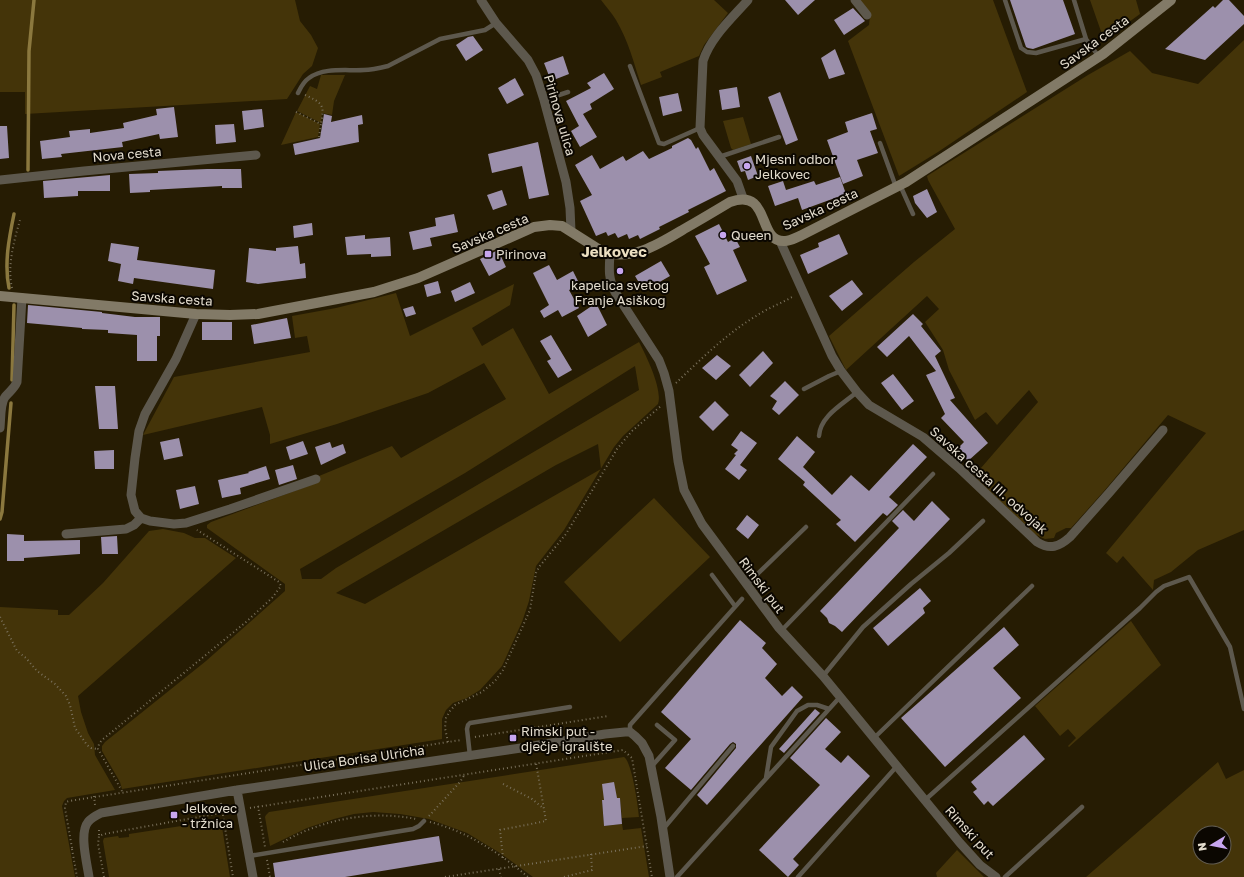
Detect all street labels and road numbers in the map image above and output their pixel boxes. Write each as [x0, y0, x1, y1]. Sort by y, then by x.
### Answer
street label: Savska cesta [1056, 12, 1132, 72]
street label: Pirinova ulica [541, 73, 579, 157]
street label: Nova cesta [92, 143, 162, 165]
street label: Savska cesta [780, 185, 860, 233]
street label: Savska cesta [449, 210, 531, 256]
street label: Savska cesta [131, 287, 213, 309]
street label: Savska cesta III. odvojak [927, 423, 1052, 538]
street label: Rimski put [736, 554, 788, 616]
street label: Ulica Borisa Ulricha [302, 742, 426, 774]
street label: Rimski put [942, 802, 998, 862]

